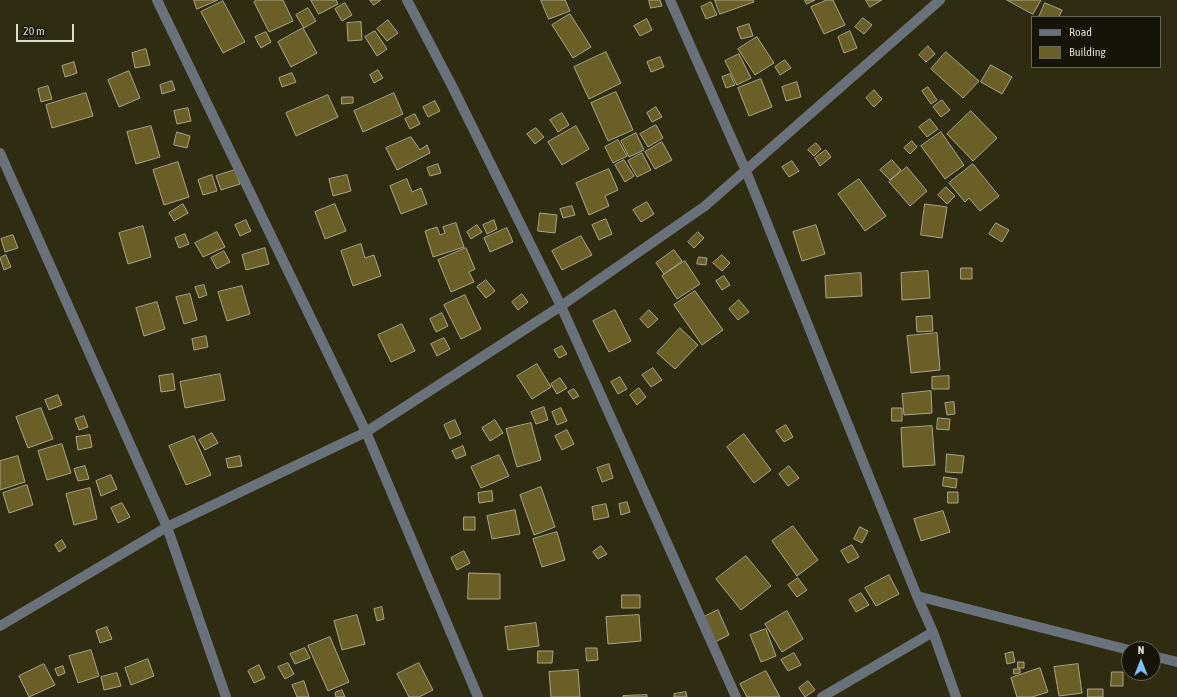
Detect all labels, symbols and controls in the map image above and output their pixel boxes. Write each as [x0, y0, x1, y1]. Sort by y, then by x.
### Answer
scale bar [18, 16, 76, 42]
legend [1031, 16, 1161, 68]
text: 20 m [23, 24, 45, 38]
text: Road [1069, 25, 1092, 39]
text: Building [1069, 45, 1106, 59]
north arrow [1121, 641, 1161, 681]
text: N [1138, 644, 1144, 656]

